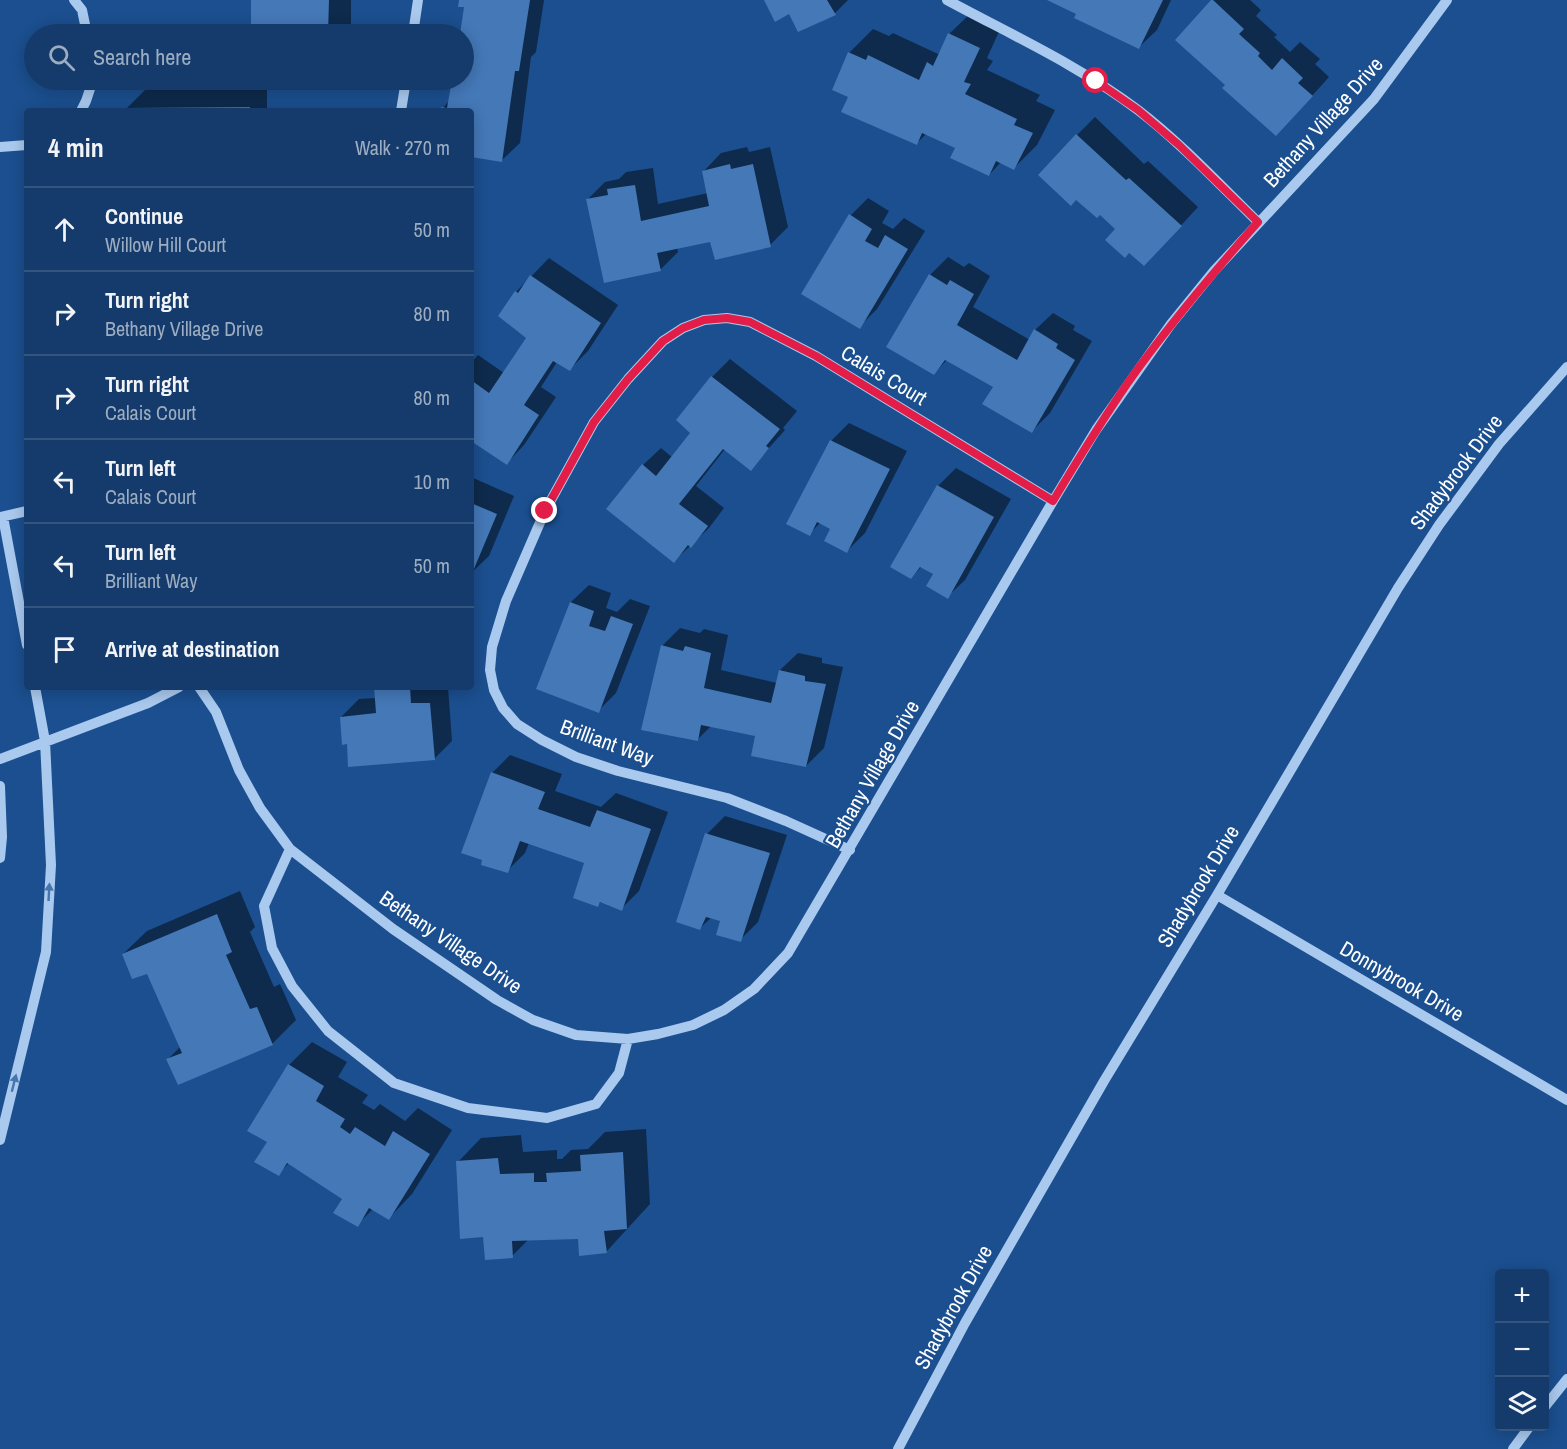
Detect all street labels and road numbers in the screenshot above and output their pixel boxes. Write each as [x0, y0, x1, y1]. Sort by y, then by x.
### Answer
street label: Bethany Village Drive [1257, 51, 1389, 193]
street label: Calais Court [836, 338, 933, 412]
street label: Shadybrook Drive [1403, 408, 1509, 536]
street label: Bethany Village Drive [818, 695, 926, 853]
street label: Brilliant Way [556, 712, 658, 772]
street label: Shadybrook Drive [1150, 819, 1246, 953]
street label: Bethany Village Drive [374, 883, 528, 1001]
street label: Donnybrook Drive [1335, 934, 1469, 1028]
street label: Shadybrook Drive [907, 1240, 999, 1374]

